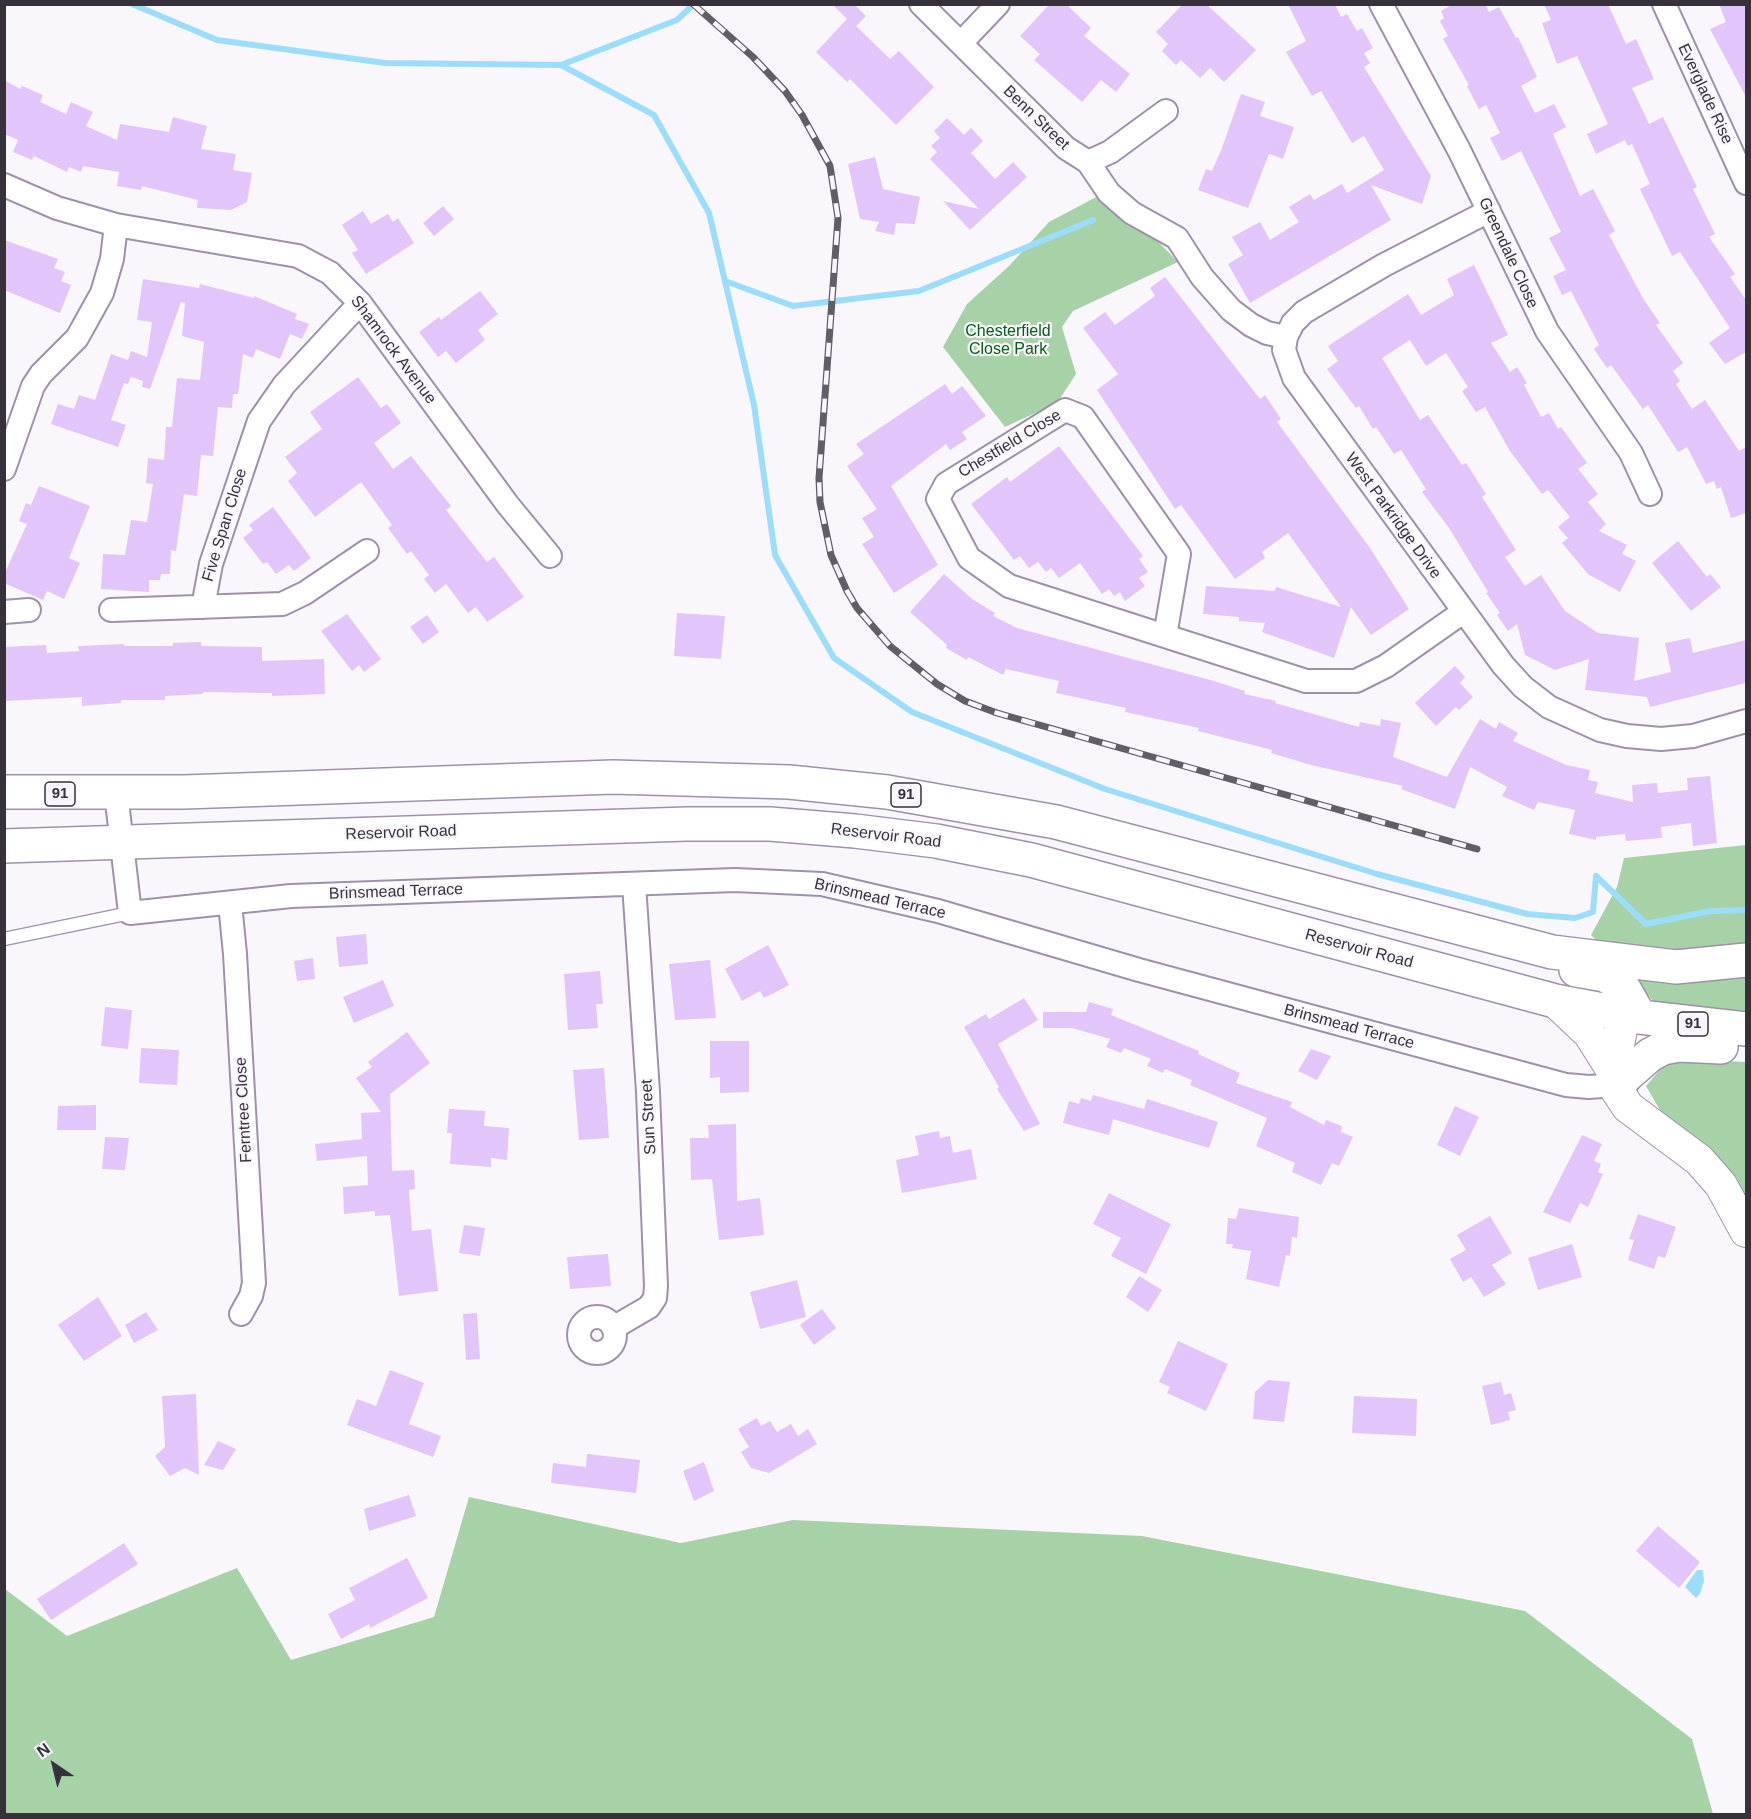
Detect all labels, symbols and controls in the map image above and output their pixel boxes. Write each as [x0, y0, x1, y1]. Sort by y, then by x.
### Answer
street label: Everglade Rise [1673, 41, 1737, 147]
street label: Benn Street [999, 82, 1073, 154]
street label: Greendale Close [1474, 195, 1542, 311]
street label: Shamrock Avenue [346, 292, 440, 408]
park label: Chesterfield Close Park [965, 322, 1051, 360]
street label: Chestfield Close [955, 406, 1065, 482]
street label: West Parkridge Drive [1341, 449, 1445, 583]
street label: Five Span Close [199, 466, 251, 584]
road number: 91 [45, 782, 75, 806]
road number: 91 [891, 783, 921, 807]
street label: Reservoir Road [830, 820, 942, 852]
street label: Reservoir Road [345, 821, 457, 845]
street label: Brinsmead Terrace [812, 875, 948, 923]
street label: Brinsmead Terrace [329, 880, 463, 904]
street label: Reservoir Road [1303, 925, 1415, 973]
street label: Brinsmead Terrace [1282, 1000, 1416, 1054]
road number: 91 [1678, 1012, 1708, 1036]
street label: Ferntree Close [232, 1057, 256, 1163]
street label: Sun Street [637, 1079, 661, 1155]
north arrow [24, 1735, 84, 1795]
text: N [34, 1740, 53, 1760]

